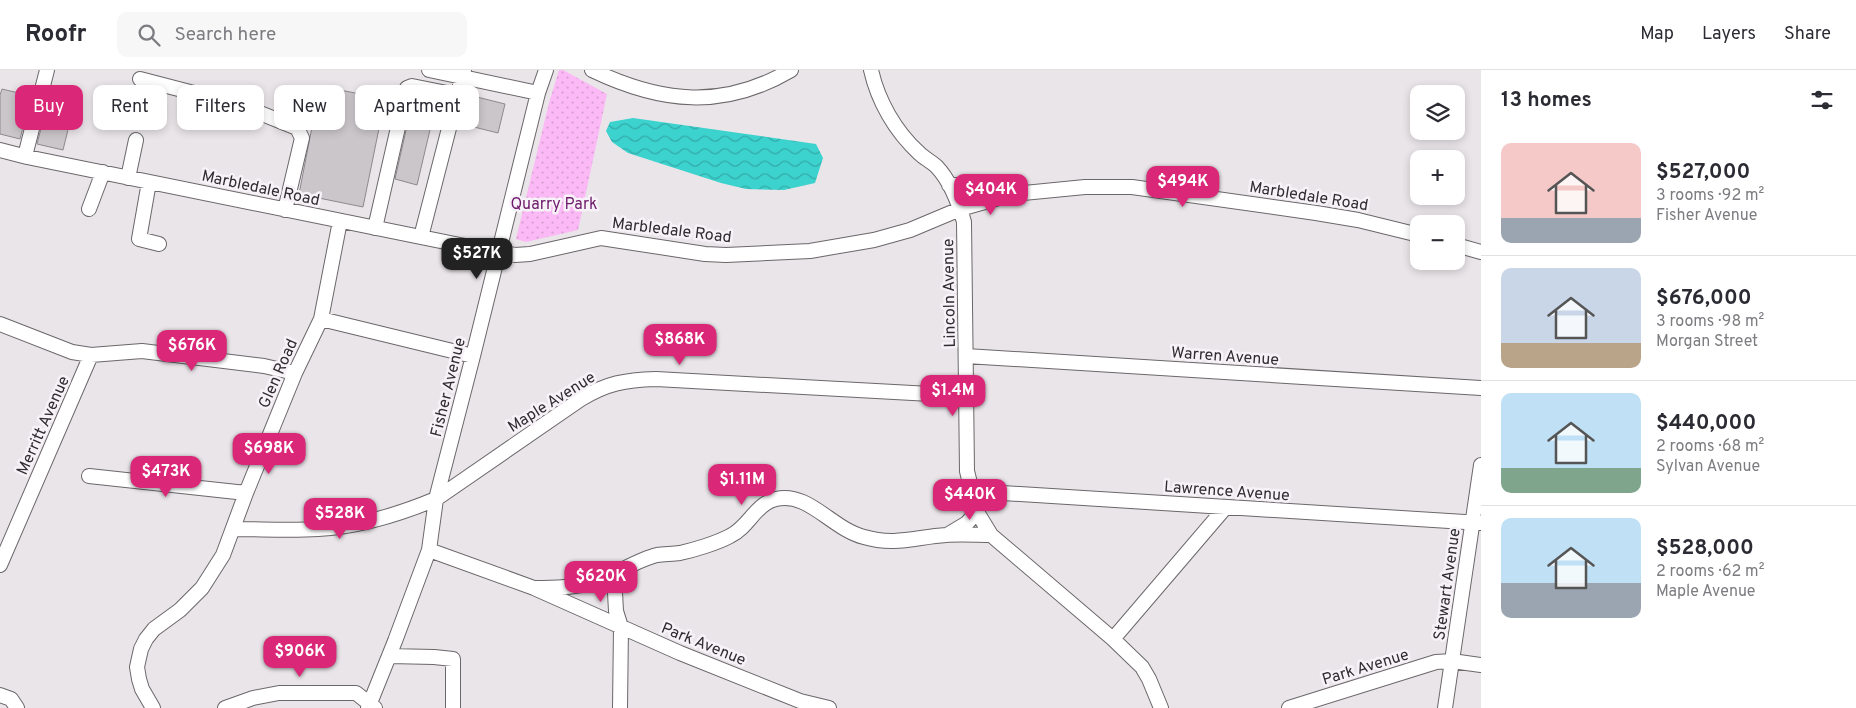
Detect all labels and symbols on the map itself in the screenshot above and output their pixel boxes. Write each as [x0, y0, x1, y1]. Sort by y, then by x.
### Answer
pin: $494K [1148, 166, 1218, 208]
street label: Marbledale Road [200, 167, 321, 211]
pin: $404K [956, 174, 1026, 216]
street label: Marbledale Road [1248, 178, 1370, 216]
park label: Quarry Park [510, 195, 598, 215]
street label: Marbledale Road [611, 214, 733, 248]
pin: $527K [442, 238, 512, 280]
street label: Lincoln Avenue [939, 238, 961, 348]
pin: $868K [645, 324, 715, 366]
pin: $676K [157, 330, 227, 372]
street label: Glen Road [255, 336, 303, 412]
street label: Fisher Avenue [427, 336, 471, 439]
street label: Warren Avenue [1170, 343, 1279, 371]
street label: Maple Avenue [505, 368, 600, 438]
street label: Merritt Avenue [13, 373, 75, 479]
pin: $1.4M [918, 374, 988, 417]
pin: $698K [234, 432, 304, 475]
pin: $473K [131, 456, 201, 498]
pin: $1.11M [701, 464, 783, 506]
pin: $440K [935, 478, 1005, 521]
street label: Lawrence Avenue [1163, 478, 1290, 506]
pin: $528K [305, 498, 375, 540]
street label: Stewart Avenue [1430, 527, 1466, 642]
pin: $620K [566, 560, 636, 603]
street label: Park Avenue [658, 619, 749, 671]
pin: $906K [265, 636, 335, 678]
street label: Park Avenue [1320, 645, 1411, 691]

